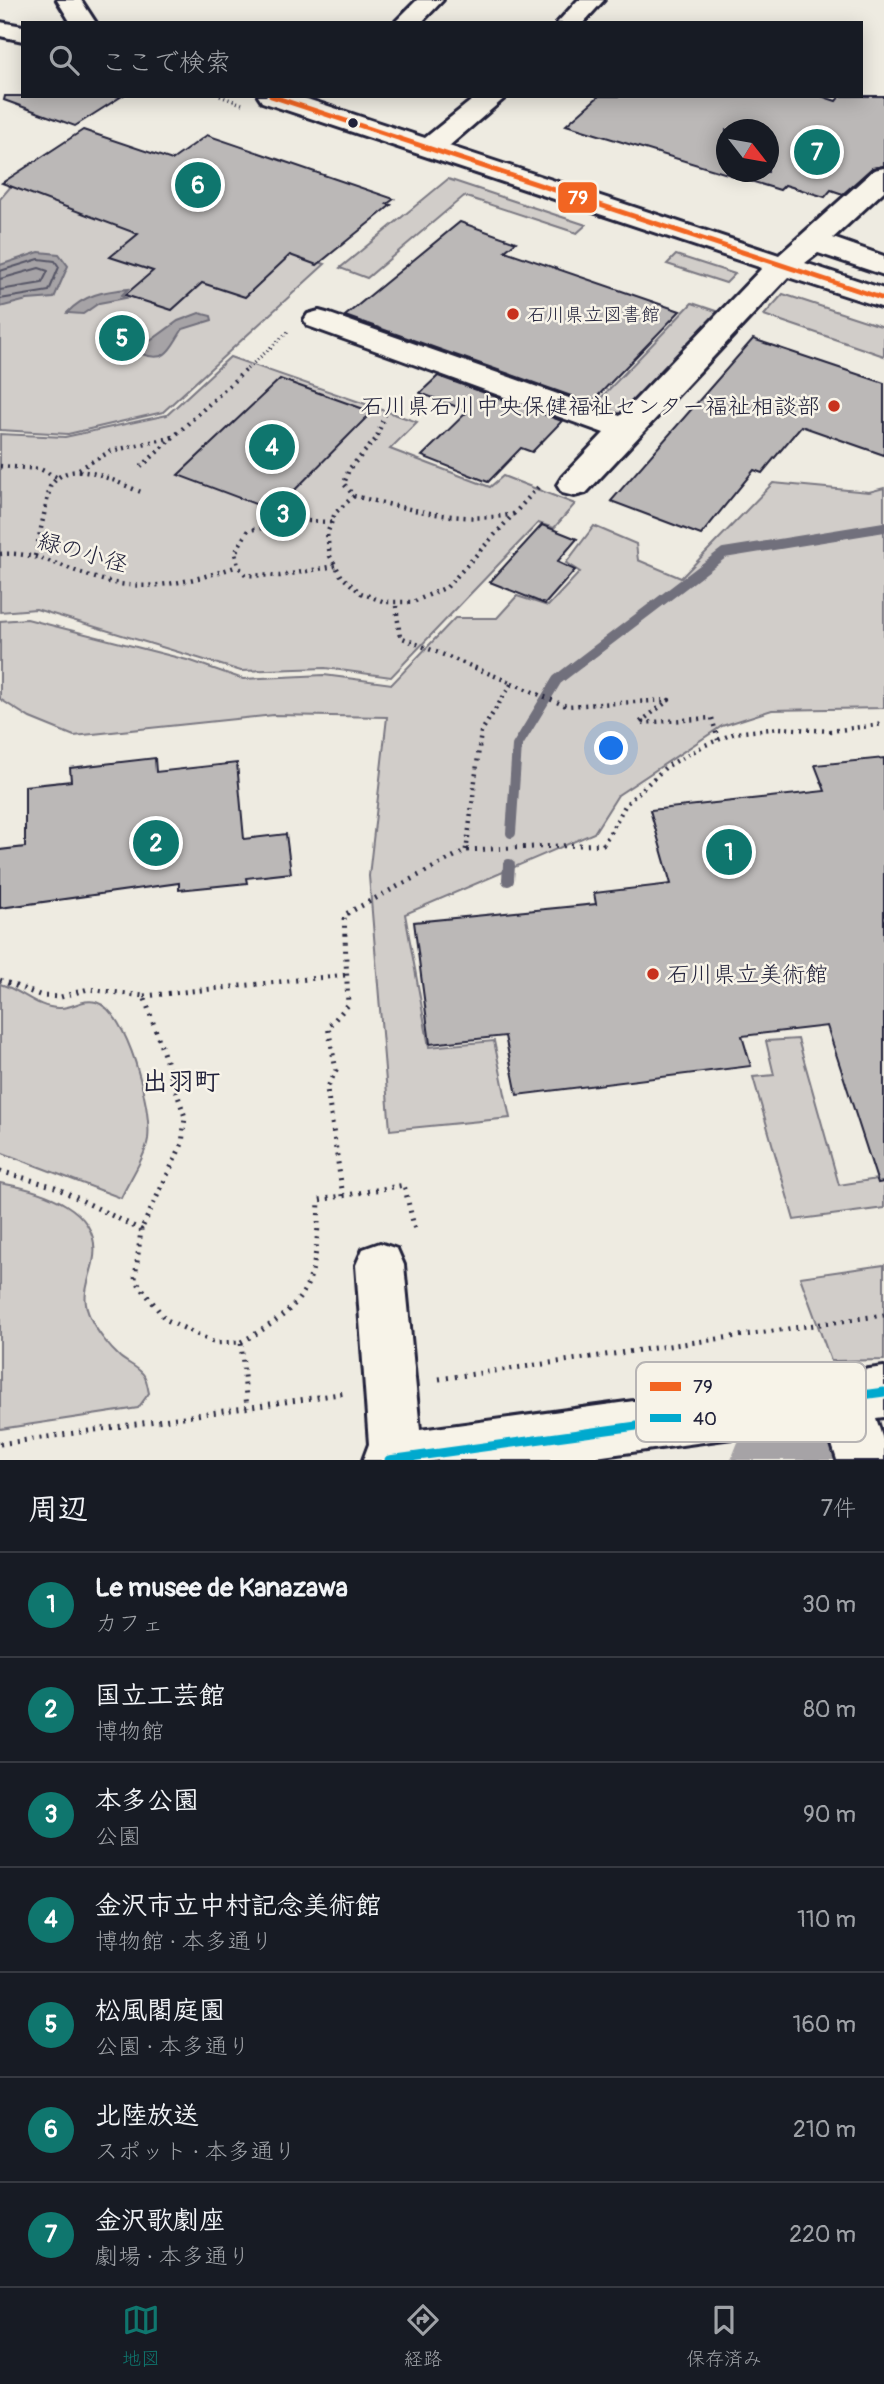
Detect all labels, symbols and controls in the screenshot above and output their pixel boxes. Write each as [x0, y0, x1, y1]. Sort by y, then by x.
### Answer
search box [21, 21, 863, 98]
icon: search [45, 41, 83, 79]
text: ここで検索 [101, 47, 231, 79]
unlabelled marker [346, 116, 360, 130]
north arrow [716, 119, 779, 182]
pin: 7 [794, 126, 840, 178]
pin: 6 [175, 159, 221, 211]
line badge: 79 [557, 181, 598, 214]
text: 79 [568, 186, 588, 210]
place label: 石川県立図書館 [527, 303, 660, 327]
marker: 石川県立図書館 [505, 306, 521, 322]
pin: 5 [99, 312, 145, 364]
place label: 石川県石川中央保健福祉センター福祉相談部 [361, 392, 820, 421]
marker: 石川県石川中央保健福祉センター福祉相談部 [826, 398, 842, 414]
pin: 4 [249, 421, 295, 473]
pin: 3 [260, 488, 306, 540]
street label: 緑の小径 [35, 526, 131, 579]
your location [594, 731, 628, 765]
pin: 2 [133, 817, 179, 869]
pin: 1 [706, 826, 752, 878]
place label: 石川県立美術館 [667, 960, 828, 989]
marker: 石川県立美術館 [645, 966, 661, 982]
district label: 出羽町 [142, 1066, 220, 1098]
legend [636, 1362, 866, 1442]
text: 79 [693, 1375, 713, 1399]
text: 40 [693, 1407, 717, 1431]
text: 周辺 [28, 1491, 88, 1528]
text: 7件 [821, 1494, 856, 1523]
text: Le musee de Kanazawa [95, 1572, 348, 1604]
text: 1 [47, 1590, 56, 1619]
text: 30 m [802, 1590, 856, 1619]
text: カフェ [95, 1609, 164, 1638]
text: 国立工芸館 [95, 1680, 225, 1712]
text: 2 [45, 1695, 57, 1724]
text: 80 m [803, 1695, 856, 1724]
text: 博物館 [95, 1717, 164, 1746]
text: 本多公園 [95, 1785, 199, 1817]
text: 3 [45, 1800, 57, 1829]
text: 90 m [803, 1800, 856, 1829]
text: 公園 [95, 1822, 141, 1851]
text: 金沢市立中村記念美術館 [95, 1890, 381, 1922]
text: 4 [44, 1905, 58, 1934]
text: 110 m [797, 1905, 856, 1934]
text: 博物館 · 本多通り [95, 1927, 273, 1956]
text: 松風閣庭園 [95, 1995, 225, 2027]
text: 5 [45, 2010, 57, 2039]
text: 160 m [792, 2010, 856, 2039]
text: 公園 · 本多通り [95, 2032, 250, 2061]
text: 北陸放送 [95, 2100, 199, 2132]
text: 6 [44, 2115, 58, 2144]
text: 210 m [793, 2115, 856, 2144]
text: スポット · 本多通り [95, 2137, 296, 2166]
text: 金沢歌劇座 [95, 2205, 225, 2237]
text: 7 [45, 2220, 57, 2249]
text: 220 m [789, 2220, 856, 2249]
text: 劇場 · 本多通り [95, 2242, 250, 2271]
tab: 地図 [122, 2301, 160, 2371]
tab: 経路 [404, 2301, 442, 2371]
tab: 保存済み [686, 2301, 762, 2371]

